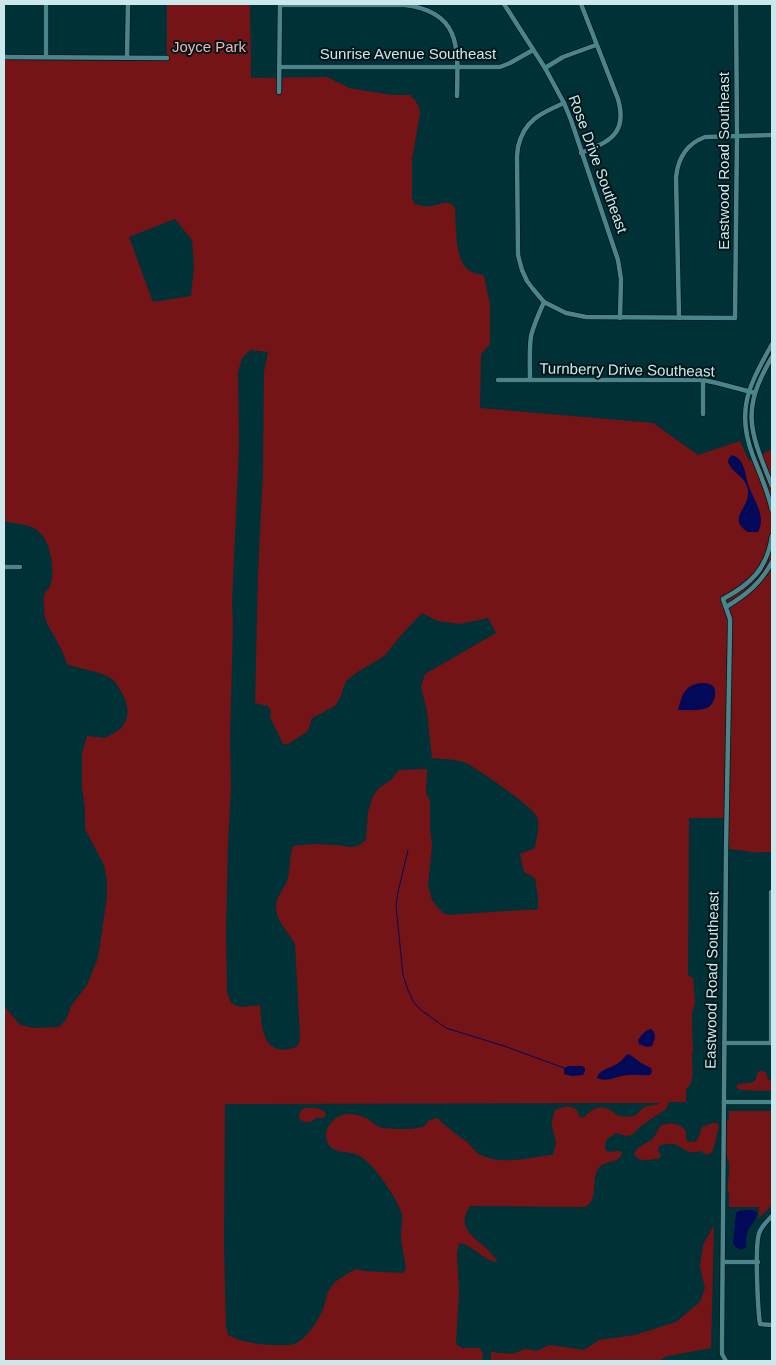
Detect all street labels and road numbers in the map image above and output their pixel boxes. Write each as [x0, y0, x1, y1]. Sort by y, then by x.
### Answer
street label: Sunrise Avenue Southeast [320, 45, 497, 62]
street label: Eastwood Road Southeast [715, 71, 732, 250]
street label: Rose Drive Southeast [566, 92, 632, 236]
street label: Turnberry Drive Southeast [539, 359, 716, 380]
street label: Eastwood Road Southeast [701, 890, 722, 1069]

